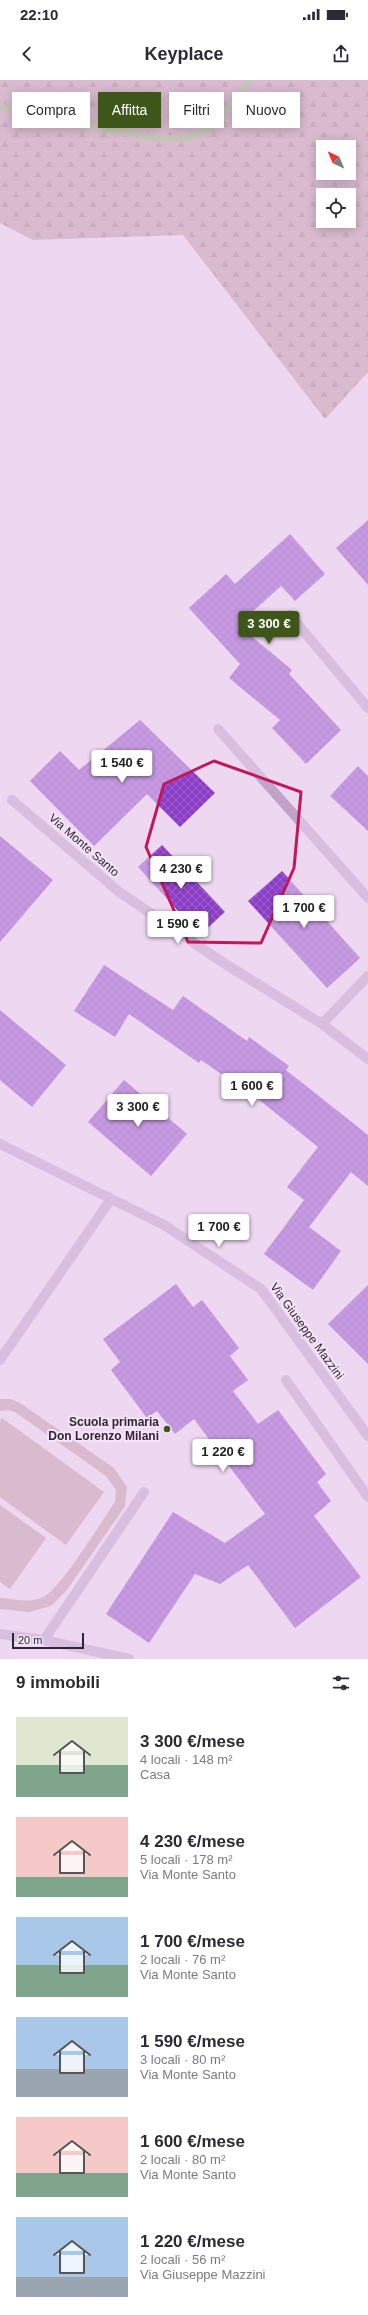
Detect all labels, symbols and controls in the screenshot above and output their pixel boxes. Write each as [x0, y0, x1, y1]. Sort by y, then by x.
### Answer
text: 22:10 [20, 6, 58, 23]
icon: back [16, 43, 38, 65]
icon: share [330, 43, 352, 65]
text: Keyplace [144, 44, 224, 64]
chip: Compra [12, 92, 90, 128]
chip: Affitta [98, 92, 161, 128]
chip: Filtri [169, 92, 224, 128]
chip: Nuovo [232, 92, 300, 128]
north arrow [316, 140, 356, 180]
map controls [316, 140, 356, 228]
button: locate [316, 188, 356, 228]
pin: 3 300 € [232, 611, 306, 645]
text: 3 300 € [247, 616, 291, 631]
pin: 1 540 € [85, 750, 159, 784]
text: 1 540 € [100, 755, 144, 770]
street label: Via Monte Santo [46, 811, 122, 880]
pin: 4 230 € [144, 856, 218, 890]
text: 4 230 € [159, 861, 203, 876]
pin: 1 700 € [267, 895, 341, 929]
text: 1 700 € [282, 900, 326, 915]
pin: 1 590 € [141, 911, 215, 945]
text: 1 590 € [156, 916, 200, 931]
pin: 1 600 € [215, 1073, 289, 1107]
text: 1 600 € [230, 1078, 274, 1093]
pin: 3 300 € [101, 1094, 175, 1128]
text: 3 300 € [116, 1099, 160, 1114]
pin: 1 700 € [182, 1214, 256, 1248]
text: 1 700 € [197, 1219, 241, 1234]
street label: Via Giuseppe Mazzini [267, 1280, 347, 1382]
place label: Scuola primaria Don Lorenzo Milani [48, 1415, 159, 1443]
marker: Scuola primaria Don Lorenzo Milani [162, 1424, 172, 1434]
pin: 1 220 € [186, 1439, 260, 1473]
text: 1 220 € [201, 1444, 245, 1459]
scale bar [12, 1631, 84, 1650]
text: 20 m [18, 1634, 42, 1646]
icon: filters [330, 1672, 352, 1694]
text: 9 immobili [16, 1673, 100, 1692]
text: 3 300 €/mese [140, 1732, 245, 1751]
icon: home [48, 1733, 96, 1781]
text: 4 locali · 148 m² [140, 1752, 232, 1767]
text: Casa [140, 1767, 170, 1782]
text: 4 230 €/mese [140, 1832, 245, 1851]
icon: home [48, 1833, 96, 1881]
text: 5 locali · 178 m² [140, 1852, 232, 1867]
text: Via Monte Santo [140, 1867, 236, 1882]
text: 1 700 €/mese [140, 1932, 245, 1951]
icon: home [48, 1933, 96, 1981]
text: 2 locali · 76 m² [140, 1952, 225, 1967]
text: Via Monte Santo [140, 1967, 236, 1982]
text: 1 590 €/mese [140, 2032, 245, 2051]
icon: home [48, 2033, 96, 2081]
text: 3 locali · 80 m² [140, 2052, 225, 2067]
text: Via Monte Santo [140, 2067, 236, 2082]
text: 1 600 €/mese [140, 2132, 245, 2151]
icon: home [48, 2133, 96, 2181]
text: 2 locali · 80 m² [140, 2152, 225, 2167]
text: Via Monte Santo [140, 2167, 236, 2182]
text: 1 220 €/mese [140, 2232, 245, 2251]
icon: home [48, 2233, 96, 2281]
text: 2 locali · 56 m² [140, 2252, 225, 2267]
text: Via Giuseppe Mazzini [140, 2267, 266, 2282]

